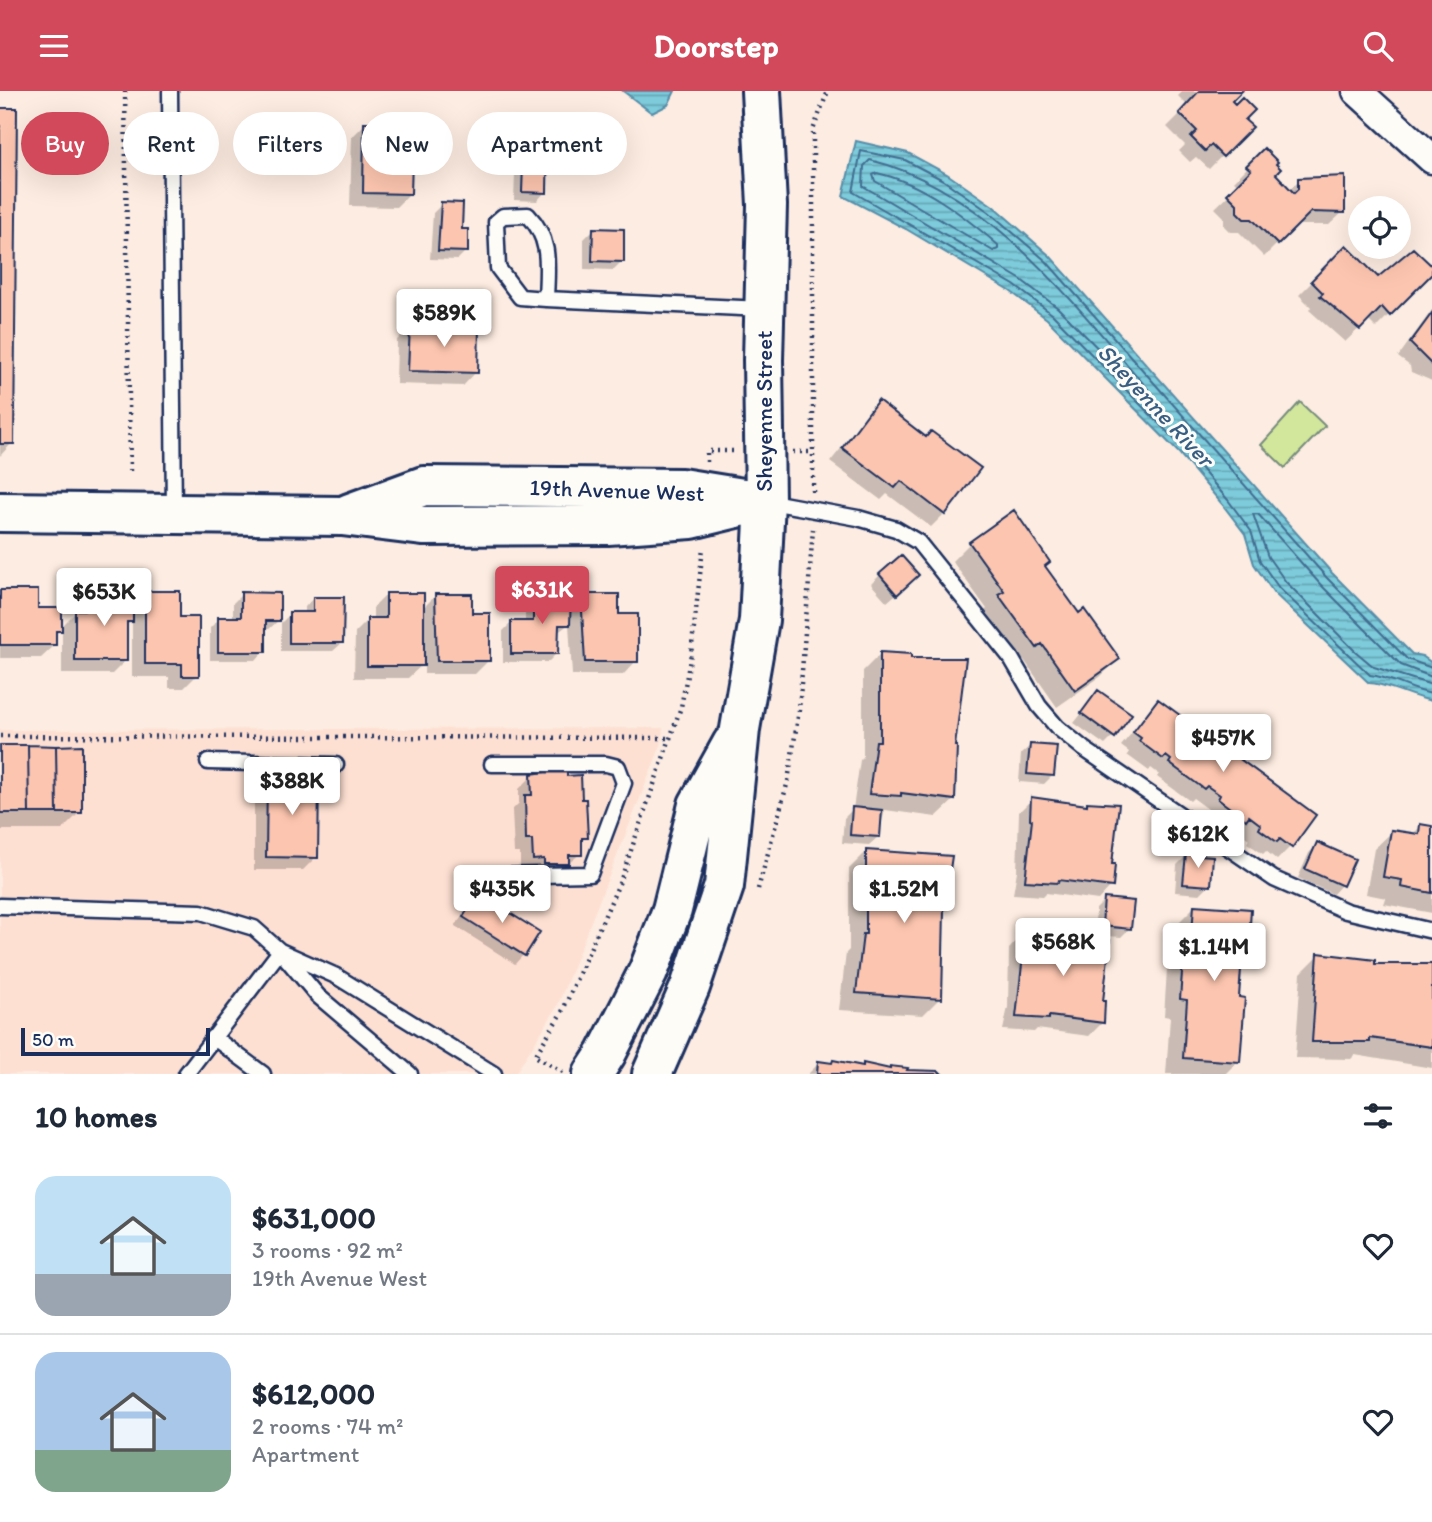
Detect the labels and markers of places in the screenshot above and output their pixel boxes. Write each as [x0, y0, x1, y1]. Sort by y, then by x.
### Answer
pin: $589K [395, 289, 493, 349]
pin: $631K [493, 567, 591, 626]
pin: $653K [55, 568, 153, 628]
pin: $457K [1174, 715, 1272, 774]
pin: $388K [243, 757, 341, 817]
pin: $612K [1149, 811, 1247, 870]
pin: $435K [453, 865, 551, 925]
pin: $1.52M [847, 865, 961, 925]
pin: $568K [1014, 919, 1112, 978]
pin: $1.14M [1157, 923, 1271, 983]

